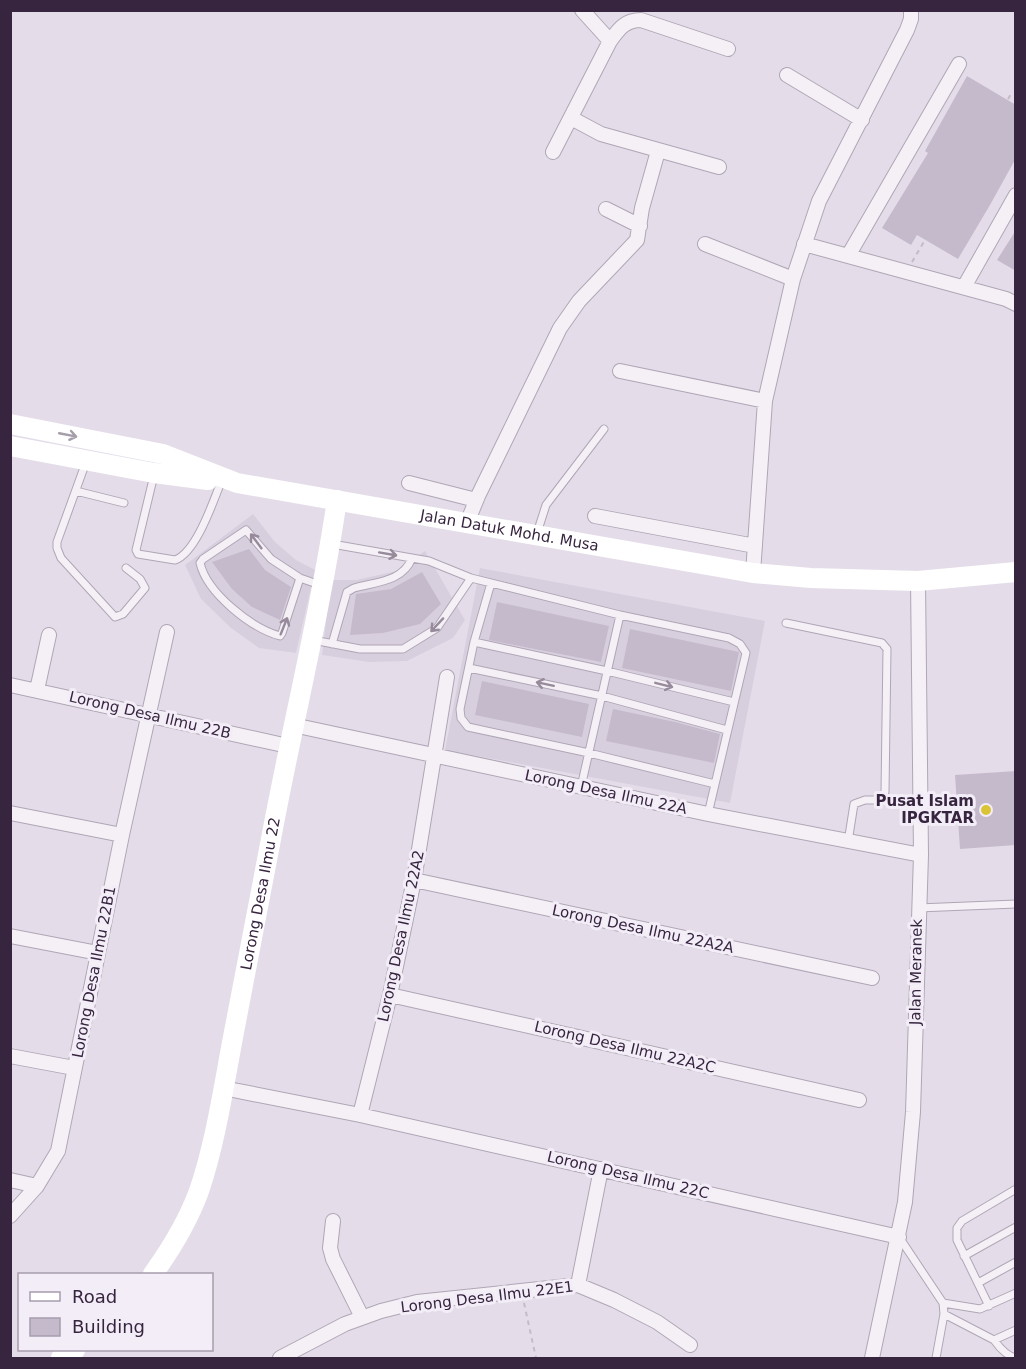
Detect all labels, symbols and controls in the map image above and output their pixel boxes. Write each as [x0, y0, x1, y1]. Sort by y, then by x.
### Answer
one-way arrow [58, 430, 77, 442]
street label: Jalan Datuk Mohd. Musa [418, 506, 600, 555]
one-way arrow [250, 533, 263, 549]
one-way arrow [378, 549, 397, 560]
one-way arrow [279, 617, 290, 635]
one-way arrow [430, 618, 444, 633]
one-way arrow [535, 678, 555, 689]
one-way arrow [654, 679, 673, 691]
street label: Lorong Desa Ilmu 22B [67, 688, 233, 742]
street label: Lorong Desa Ilmu 22A [523, 766, 690, 818]
place label: Pusat Islam IPGKTAR [875, 792, 974, 827]
marker: Pusat Islam IPGKTAR [979, 803, 993, 817]
street label: Lorong Desa Ilmu 22 [237, 816, 284, 972]
street label: Lorong Desa Ilmu 22A2 [374, 849, 428, 1023]
street label: Lorong Desa Ilmu 22B1 [68, 884, 120, 1060]
street label: Lorong Desa Ilmu 22A2A [551, 901, 736, 957]
street label: Jalan Meranek [906, 918, 926, 1026]
street label: Lorong Desa Ilmu 22A2C [533, 1017, 717, 1077]
street label: Lorong Desa Ilmu 22C [545, 1148, 711, 1202]
legend [18, 1273, 213, 1351]
street label: Lorong Desa Ilmu 22E1 [399, 1277, 575, 1317]
text: Road [72, 1286, 117, 1307]
text: Building [72, 1316, 145, 1337]

